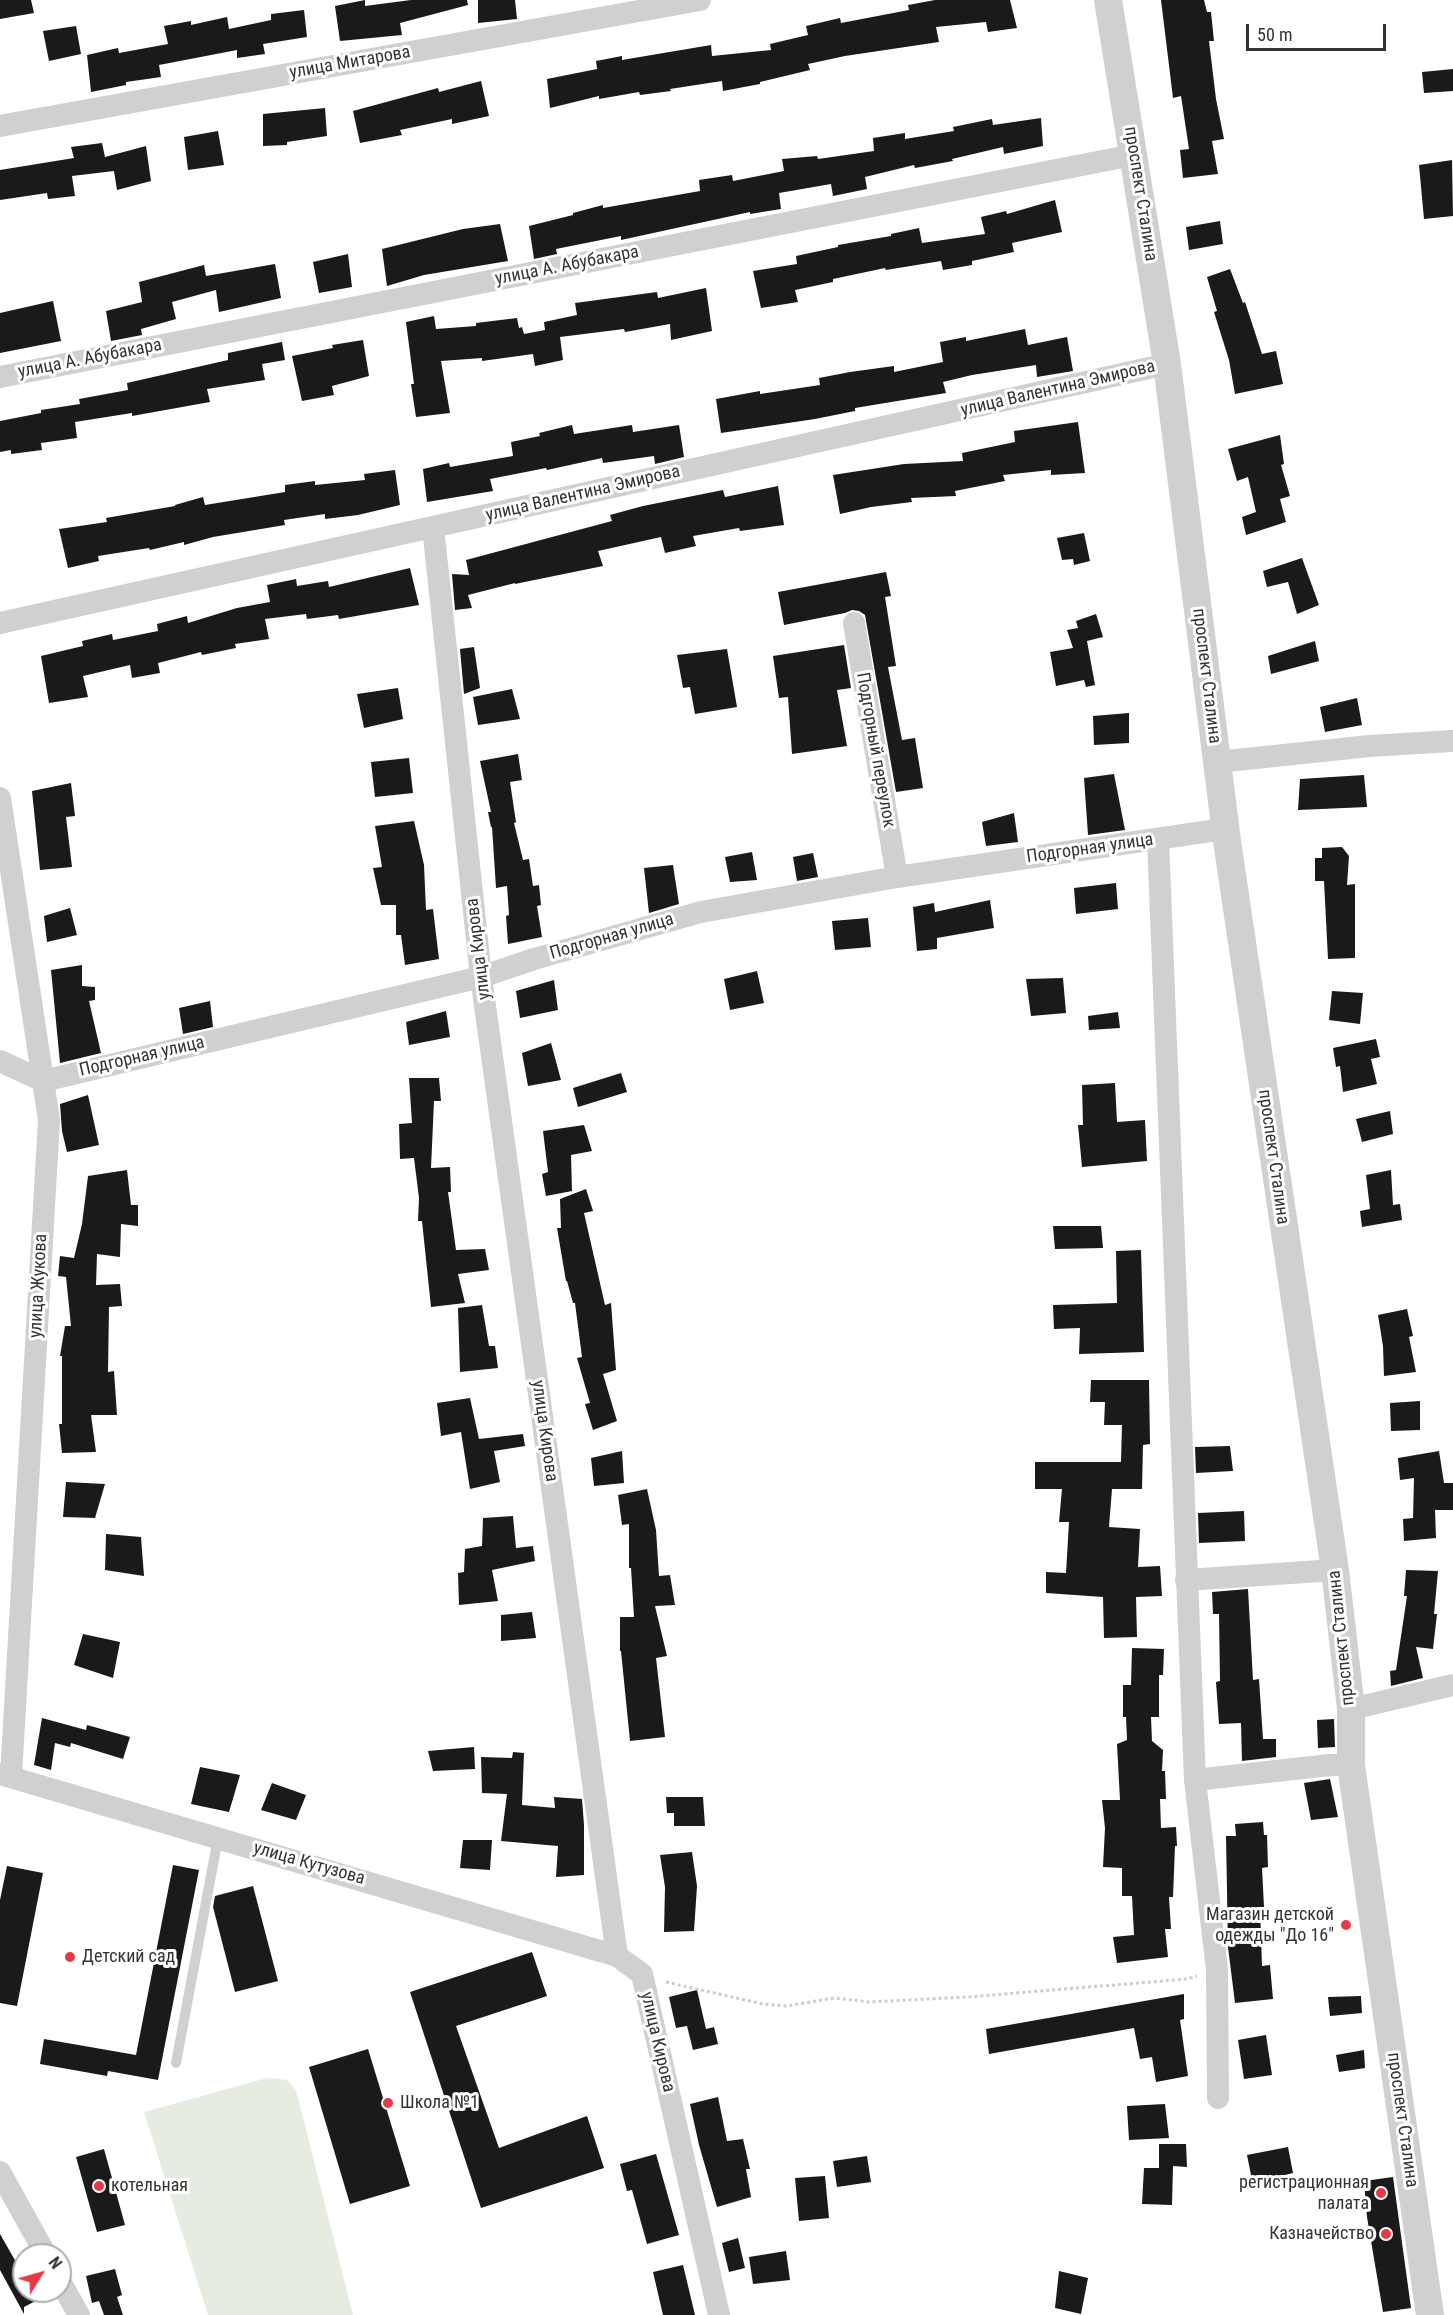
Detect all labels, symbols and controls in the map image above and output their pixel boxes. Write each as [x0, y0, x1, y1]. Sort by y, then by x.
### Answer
scale bar [1249, 12, 1388, 50]
text: 50 m [1257, 24, 1292, 45]
street label: улица Митарова [288, 42, 412, 84]
street label: проспект Сталина [1119, 125, 1161, 263]
street label: улица А. Абубакара [493, 242, 641, 290]
street label: улица А. Абубакара [16, 335, 164, 383]
street label: улица Валентина Эмирова [959, 356, 1157, 422]
street label: улица Валентина Эмирова [484, 461, 682, 527]
street label: проспект Сталина [1187, 607, 1225, 745]
street label: Подгорный переулок [851, 671, 899, 829]
street label: Подгорная улица [1025, 829, 1155, 869]
street label: улица Кирова [462, 897, 496, 1001]
street label: Подгорная улица [548, 909, 676, 965]
street label: Подгорная улица [77, 1032, 207, 1082]
street label: проспект Сталина [1253, 1088, 1293, 1226]
street label: улица Жукова [25, 1233, 53, 1339]
street label: улица Кирова [526, 1379, 562, 1483]
street label: проспект Сталина [1324, 1569, 1360, 1707]
street label: улица Кутузова [251, 1838, 367, 1890]
place label: Магазин детской одежды "До 16" [1206, 1904, 1334, 1946]
marker: Магазин детской одежды "До 16" [1339, 1918, 1353, 1932]
place label: Детский сад [82, 1946, 175, 1968]
marker: Детский сад [63, 1950, 77, 1964]
street label: улица Кирова [635, 1990, 679, 2094]
street label: проспект Сталина [1382, 2051, 1422, 2189]
place label: Школа №1 [400, 2092, 479, 2114]
marker: Школа №1 [381, 2096, 395, 2110]
place label: регистрационная палата [1239, 2172, 1369, 2214]
place label: котельная [111, 2175, 188, 2197]
marker: котельная [92, 2179, 106, 2193]
marker: регистрационная палата [1374, 2186, 1388, 2200]
place label: Казначейство [1269, 2223, 1374, 2245]
marker: Казначейство [1379, 2227, 1393, 2241]
north arrow [12, 2243, 72, 2303]
text: N [45, 2253, 66, 2273]

